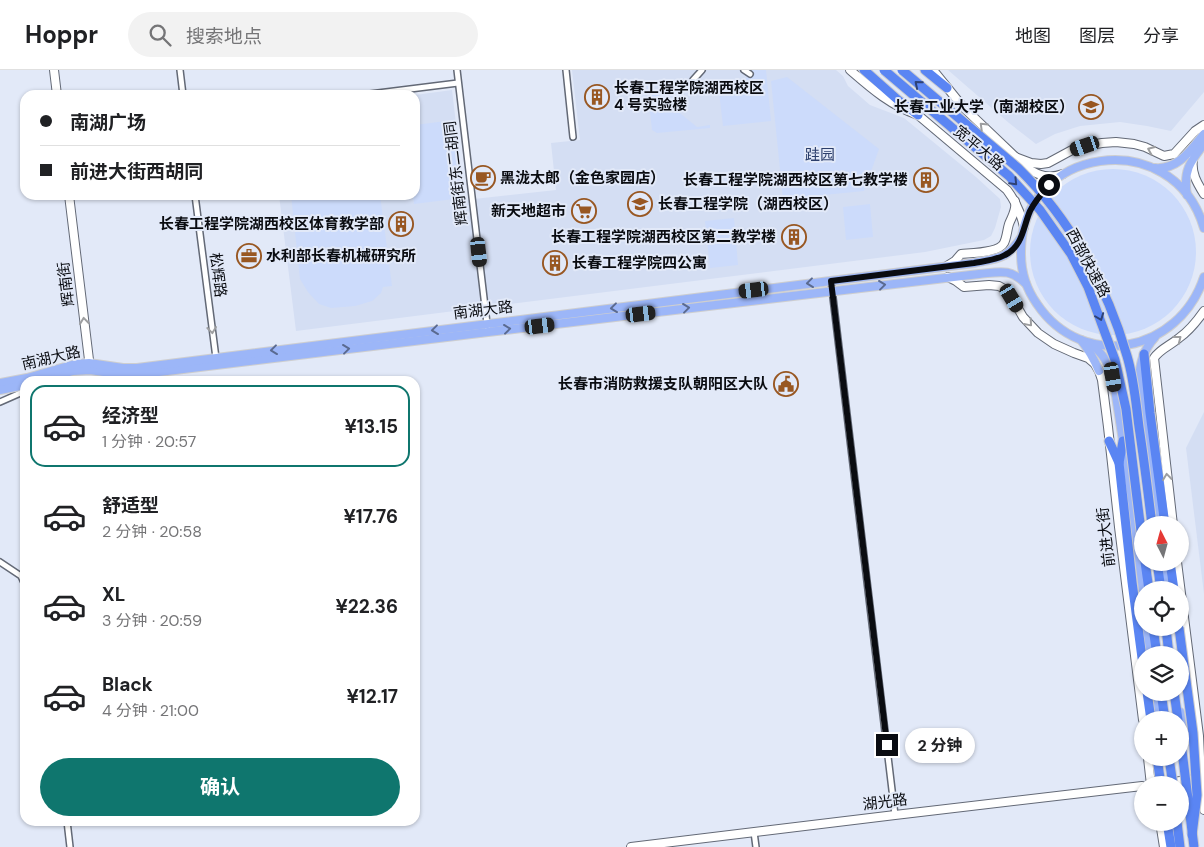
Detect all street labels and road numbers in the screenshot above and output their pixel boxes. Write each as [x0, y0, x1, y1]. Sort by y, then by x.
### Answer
street label: 辉南街东二胡同 [440, 120, 472, 226]
street label: 宽平大路 [950, 121, 1008, 175]
street label: 西部快速路 [1062, 225, 1114, 301]
street label: 松辉路 [205, 251, 231, 299]
street label: 辉南街 [53, 260, 79, 308]
street label: 南湖大路 [452, 296, 514, 324]
street label: 南湖大路 [20, 342, 82, 374]
street label: 前进大街 [1092, 506, 1120, 568]
street label: 湖光路 [861, 789, 909, 815]

